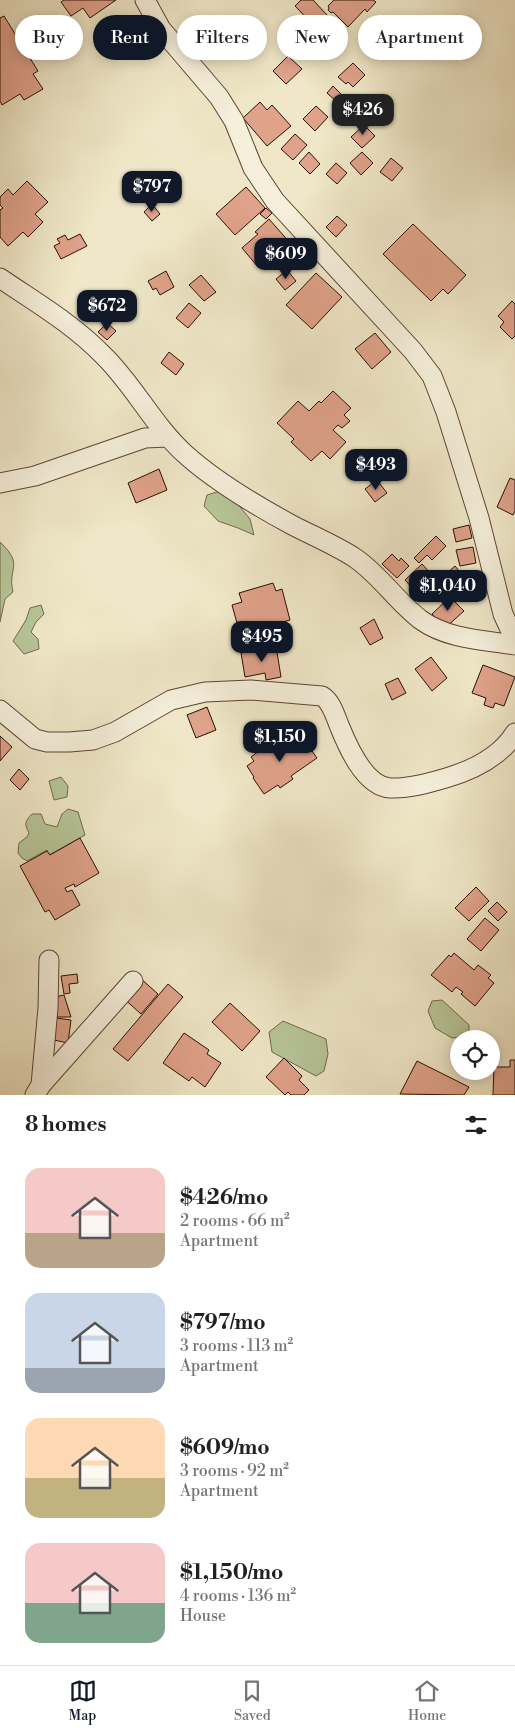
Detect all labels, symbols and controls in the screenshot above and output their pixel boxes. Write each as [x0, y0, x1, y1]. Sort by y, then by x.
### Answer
chip: Buy [15, 15, 83, 60]
chip: Rent [93, 15, 167, 60]
chip: Filters [177, 15, 267, 60]
chip: New [277, 15, 348, 60]
chip: Apartment [358, 15, 482, 60]
pin: $426 [333, 94, 393, 136]
text: $426 [343, 100, 383, 120]
pin: $797 [122, 170, 182, 213]
text: $797 [133, 177, 171, 197]
pin: $609 [256, 238, 316, 280]
text: $609 [265, 244, 307, 264]
pin: $672 [77, 290, 137, 332]
text: $672 [88, 296, 126, 316]
pin: $493 [346, 448, 406, 491]
text: $493 [356, 455, 396, 475]
pin: $1,040 [407, 570, 489, 612]
text: $1,040 [420, 576, 476, 596]
pin: $495 [232, 620, 292, 663]
text: $495 [242, 627, 282, 647]
pin: $1,150 [239, 720, 321, 763]
text: $1,150 [254, 727, 306, 747]
map controls [450, 1030, 500, 1080]
button: locate [450, 1030, 500, 1080]
icon: filters [462, 1111, 490, 1139]
text: 8 homes [25, 1112, 107, 1138]
text: $426/mo [180, 1185, 268, 1211]
icon: home [65, 1188, 125, 1248]
text: 2 rooms · 66 m² [180, 1211, 290, 1231]
text: Apartment [180, 1231, 259, 1251]
text: $797/mo [180, 1310, 266, 1336]
icon: home [65, 1313, 125, 1373]
text: 3 rooms · 113 m² [180, 1336, 293, 1356]
text: Apartment [180, 1356, 259, 1376]
text: $609/mo [180, 1435, 270, 1461]
icon: home [65, 1438, 125, 1498]
text: 3 rooms · 92 m² [180, 1461, 289, 1481]
text: Apartment [180, 1481, 259, 1501]
text: $1,150/mo [180, 1560, 283, 1586]
icon: home [65, 1563, 125, 1623]
text: 4 rooms · 136 m² [180, 1586, 296, 1606]
text: House [180, 1606, 226, 1626]
tab: Map [69, 1677, 97, 1725]
tab: Saved [234, 1677, 271, 1725]
tab: Home [408, 1677, 446, 1725]

